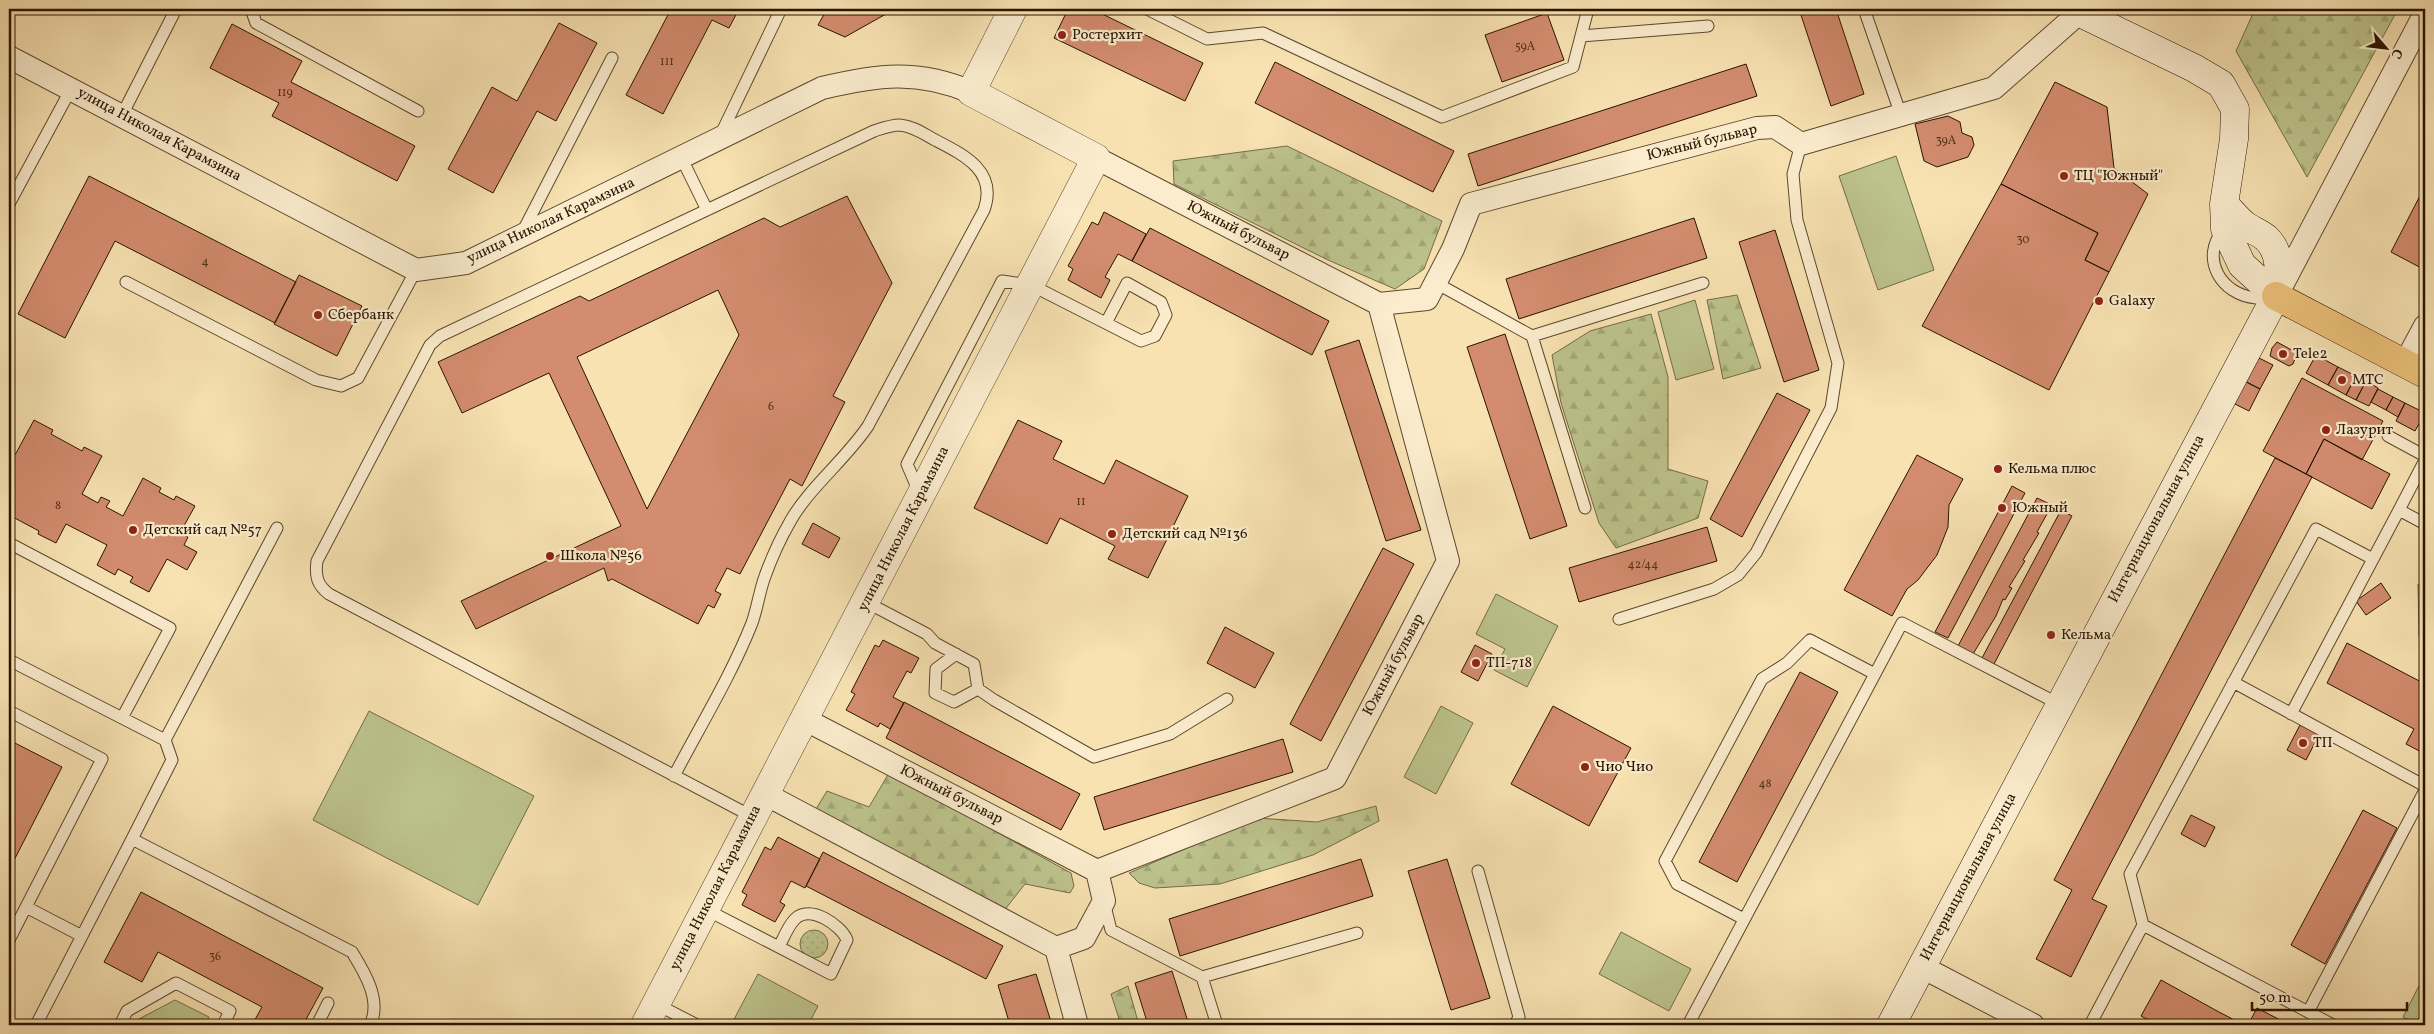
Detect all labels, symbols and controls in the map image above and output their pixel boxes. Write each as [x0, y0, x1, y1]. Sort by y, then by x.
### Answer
north arrow [2362, 22, 2412, 72]
place label: Ростерхит [1072, 25, 1143, 46]
marker: Ростерхит [1056, 29, 1068, 41]
house number: 59А [1515, 39, 1536, 55]
text: С [2386, 45, 2407, 62]
house number: 111 [660, 54, 674, 70]
street label: улица Николая Карамзина [73, 83, 245, 187]
house number: 119 [277, 85, 293, 101]
street label: Южный бульвар [1645, 119, 1759, 167]
house number: 39А [1936, 133, 1957, 149]
place label: ТЦ "Южный" [2074, 166, 2163, 187]
marker: ТЦ "Южный" [2058, 170, 2070, 182]
street label: улица Николая Карамзина [464, 173, 638, 269]
street label: Южный бульвар [1183, 196, 1293, 266]
house number: 30 [2016, 232, 2030, 248]
house number: 4 [201, 254, 209, 270]
place label: Galaxy [2109, 291, 2155, 312]
marker: Galaxy [2093, 295, 2105, 307]
place label: Сбербанк [328, 305, 394, 326]
marker: Сбербанк [312, 309, 324, 321]
place label: Tele2 [2293, 344, 2328, 365]
marker: Tele2 [2277, 348, 2289, 360]
place label: МТС [2352, 370, 2384, 391]
marker: МТС [2336, 374, 2348, 386]
house number: 6 [768, 399, 774, 415]
place label: Лазурит [2336, 420, 2394, 441]
marker: Лазурит [2320, 424, 2332, 436]
street label: Интернациональная улица [2104, 431, 2210, 607]
street label: улица Николая Карамзина [853, 443, 955, 615]
place label: Кельма плюс [2008, 459, 2096, 480]
marker: Кельма плюс [1992, 463, 2004, 475]
house number: 11 [1076, 494, 1086, 510]
house number: 8 [55, 498, 61, 514]
place label: Южный [2012, 498, 2068, 519]
marker: Южный [1996, 502, 2008, 514]
place label: Детский сад №57 [143, 520, 262, 541]
marker: Детский сад №57 [127, 524, 139, 536]
place label: Детский сад №136 [1122, 524, 1248, 545]
marker: Детский сад №136 [1106, 528, 1118, 540]
place label: Школа №56 [560, 546, 642, 567]
marker: Школа №56 [544, 550, 556, 562]
house number: 42/44 [1628, 557, 1658, 573]
street label: Южный бульвар [1358, 610, 1430, 720]
place label: Кельма [2061, 625, 2111, 646]
marker: Кельма [2045, 629, 2057, 641]
place label: ТП-718 [1486, 653, 1532, 674]
marker: ТП-718 [1470, 657, 1482, 669]
place label: ТП [2313, 733, 2333, 754]
marker: ТП [2297, 737, 2309, 749]
place label: Чио Чио [1595, 757, 1653, 778]
street label: Южный бульвар [896, 760, 1006, 830]
marker: Чио Чио [1579, 761, 1591, 773]
house number: 48 [1758, 776, 1772, 792]
street label: Интернациональная улица [1916, 789, 2022, 965]
street label: улица Николая Карамзина [665, 802, 767, 974]
house number: 36 [209, 949, 221, 965]
scale bar [2252, 979, 2406, 1011]
text: 50 m [2259, 988, 2291, 1009]

